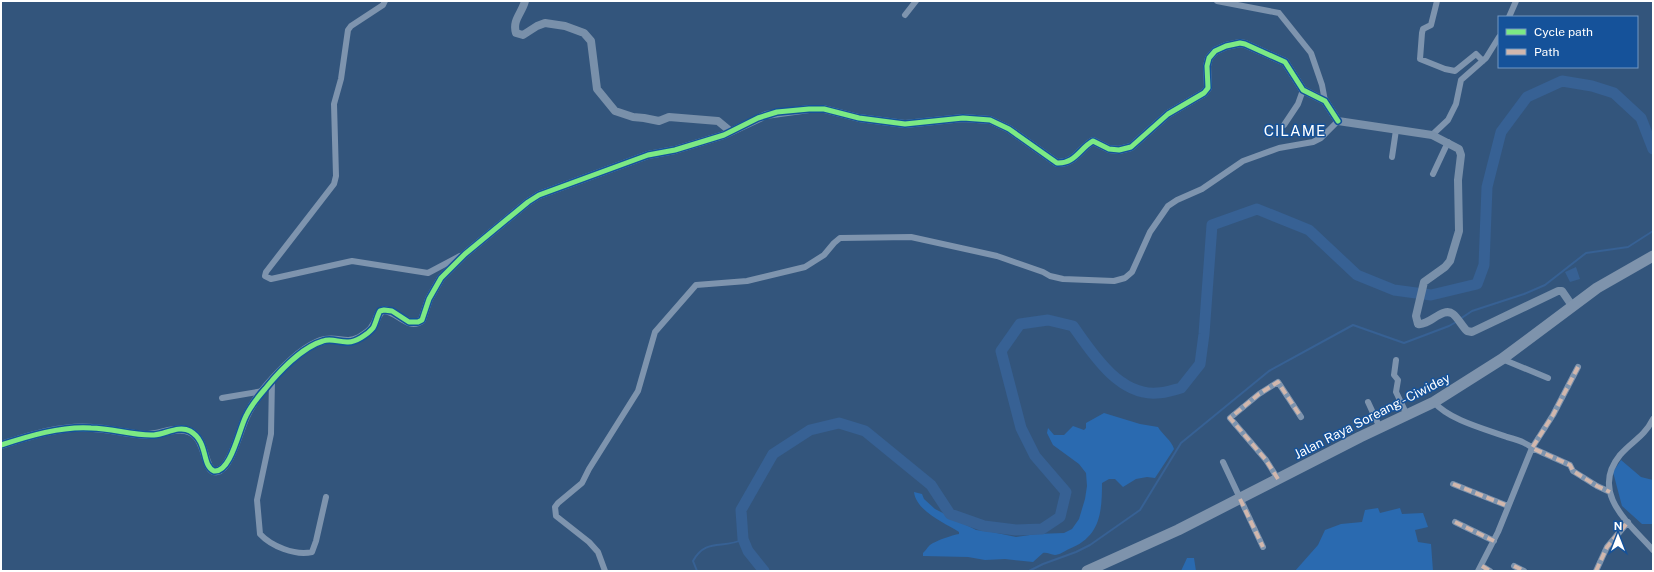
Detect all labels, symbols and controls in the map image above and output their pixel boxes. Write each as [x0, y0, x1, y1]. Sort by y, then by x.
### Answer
legend [1498, 16, 1638, 68]
text: Cycle path [1534, 25, 1593, 39]
text: Path [1534, 45, 1560, 59]
district label: CILAME [1264, 122, 1326, 139]
street label: Jalan Raya Soreang - Ciwidey [1292, 370, 1453, 462]
north arrow [1598, 516, 1638, 556]
text: N [1614, 520, 1622, 532]

